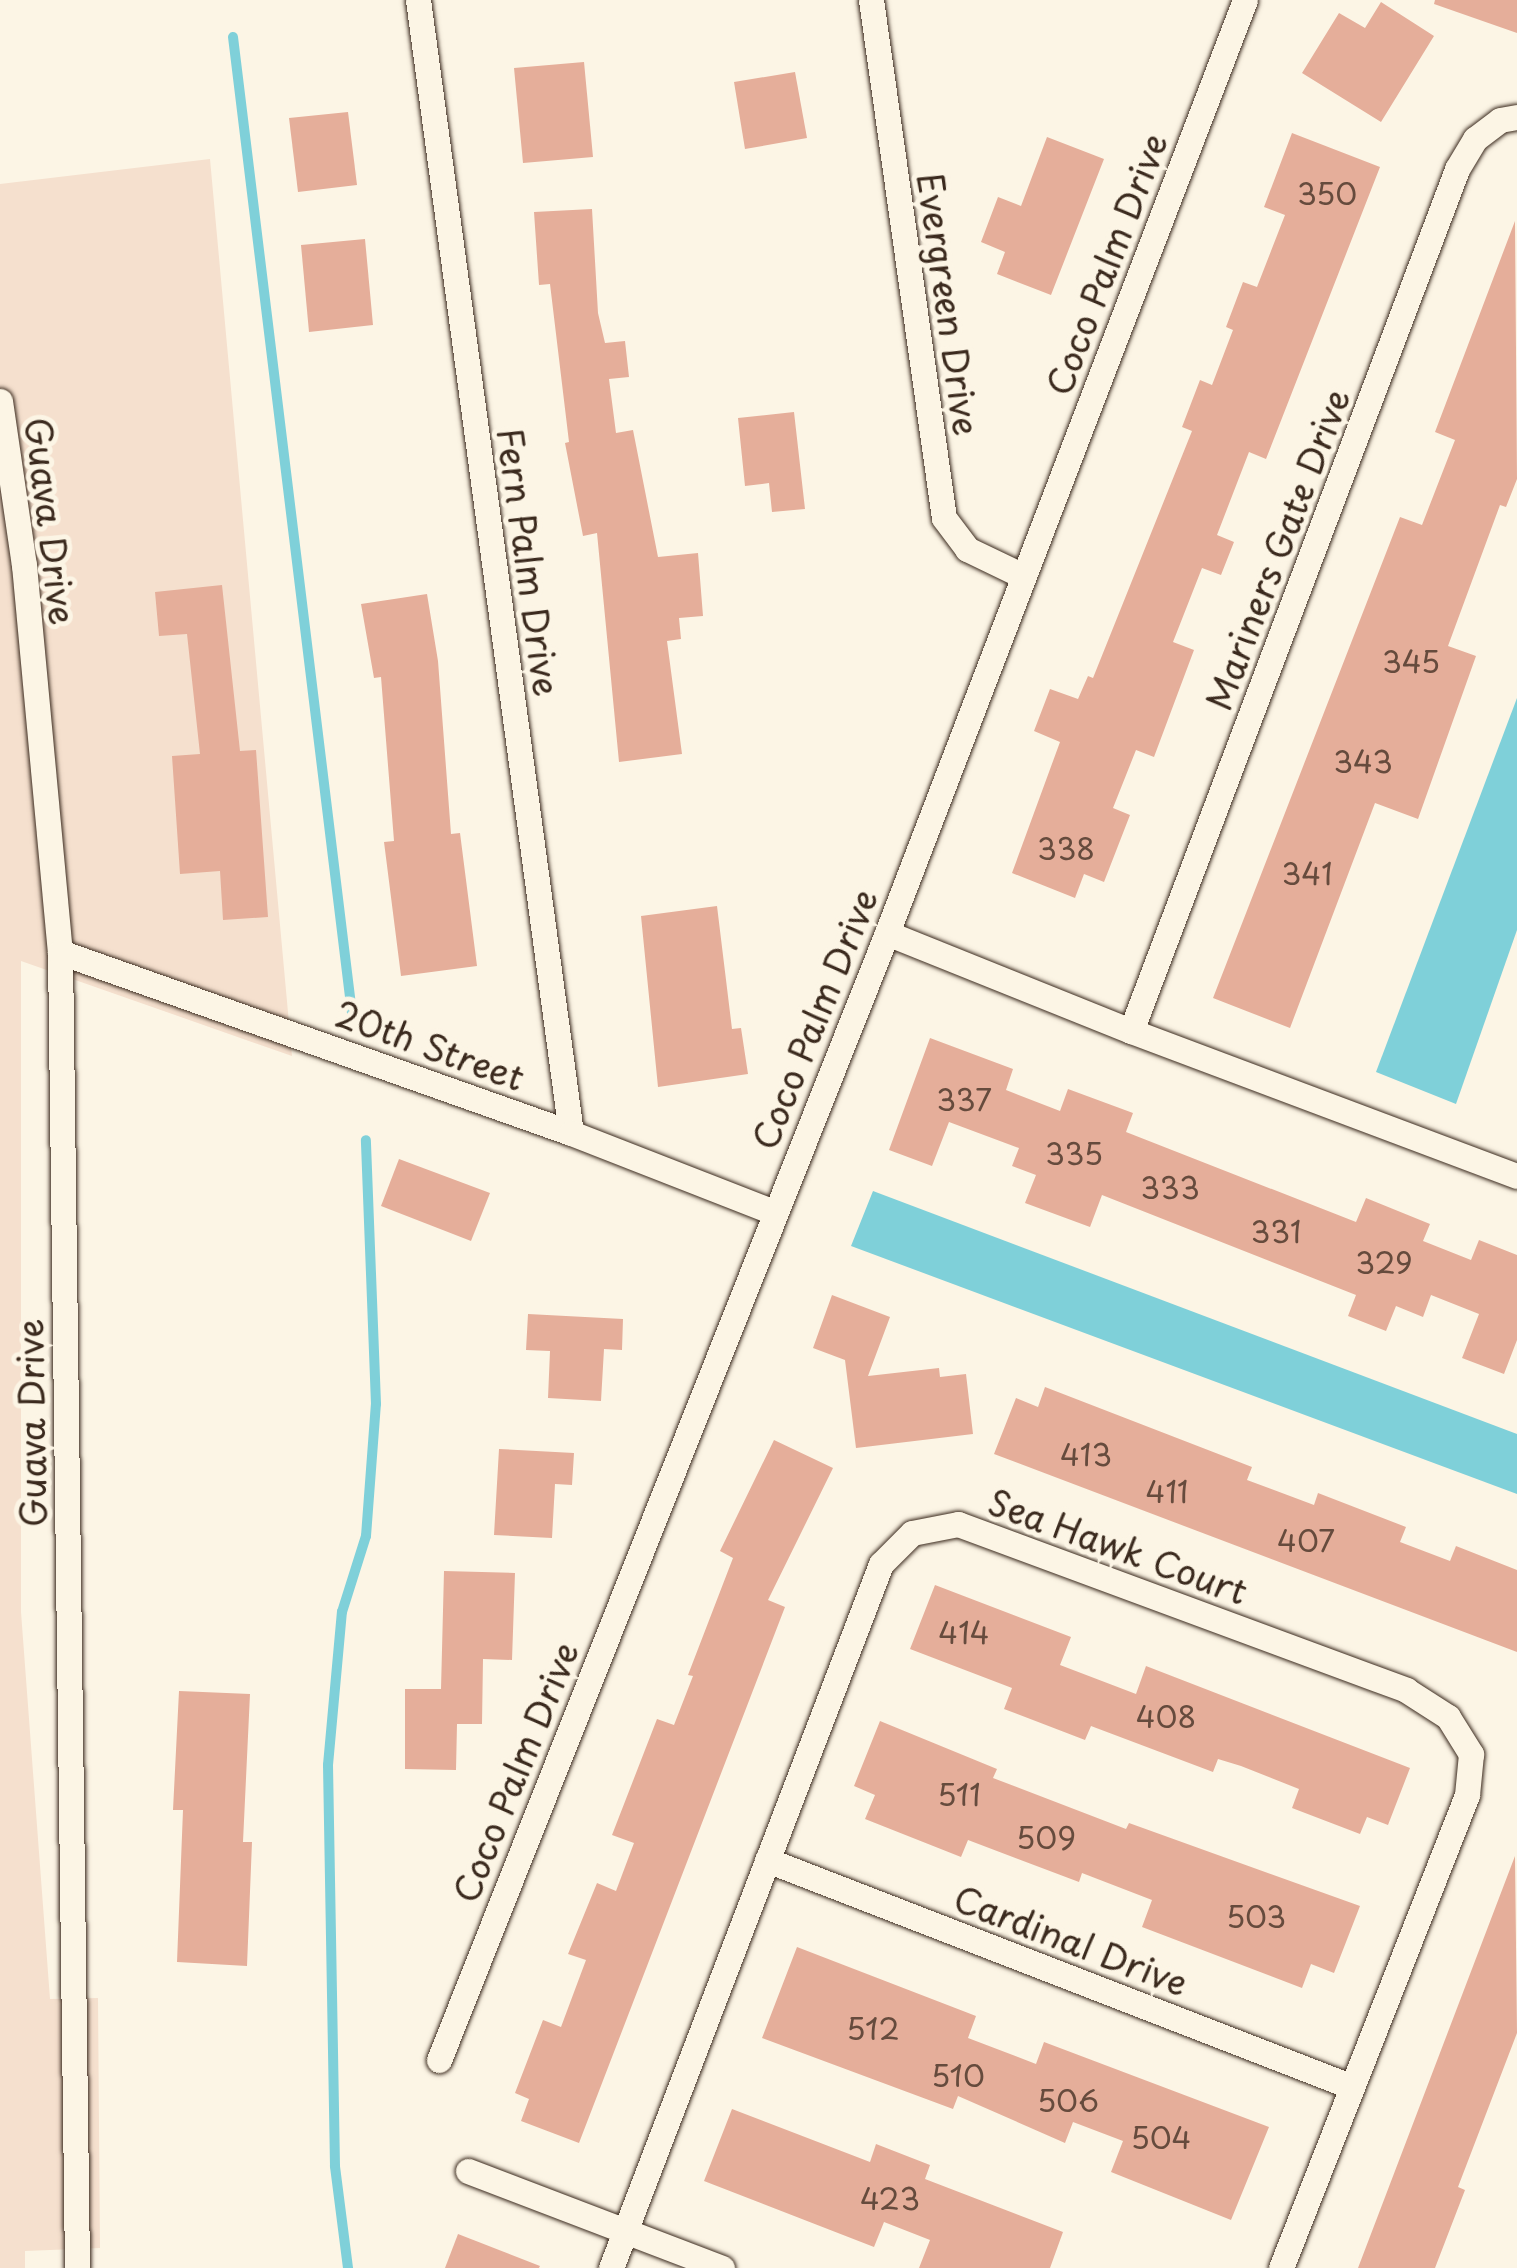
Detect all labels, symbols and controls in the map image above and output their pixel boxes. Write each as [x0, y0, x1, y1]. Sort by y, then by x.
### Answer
street label: Coco Palm Drive [1036, 126, 1176, 402]
street label: Evergreen Drive [909, 168, 989, 440]
house number: 350 [1297, 175, 1357, 211]
street label: Mariners Gate Drive [1195, 380, 1359, 718]
street label: Guava Drive [17, 413, 85, 629]
street label: Fern Palm Drive [489, 425, 569, 699]
house number: 345 [1382, 643, 1440, 679]
house number: 343 [1333, 743, 1393, 779]
house number: 338 [1037, 830, 1095, 866]
house number: 341 [1281, 855, 1333, 891]
street label: Coco Palm Drive [742, 882, 886, 1156]
street label: 20th Street [329, 991, 531, 1099]
house number: 337 [936, 1081, 992, 1117]
house number: 335 [1045, 1135, 1103, 1171]
house number: 333 [1140, 1169, 1200, 1205]
house number: 331 [1251, 1213, 1301, 1249]
house number: 329 [1355, 1244, 1413, 1280]
street label: Guava Drive [8, 1317, 54, 1529]
house number: 413 [1060, 1436, 1112, 1472]
house number: 411 [1146, 1473, 1188, 1509]
street label: Sea Hawk Court [981, 1479, 1255, 1613]
house number: 407 [1277, 1522, 1335, 1558]
house number: 414 [938, 1614, 990, 1650]
street label: Coco Palm Drive [443, 1635, 587, 1909]
house number: 408 [1136, 1698, 1196, 1734]
house number: 511 [937, 1776, 981, 1812]
house number: 509 [1016, 1819, 1076, 1855]
street label: Cardinal Drive [949, 1876, 1193, 2004]
house number: 503 [1226, 1898, 1286, 1934]
house number: 512 [846, 2010, 900, 2046]
house number: 510 [931, 2057, 985, 2093]
house number: 506 [1037, 2082, 1099, 2118]
house number: 504 [1131, 2119, 1191, 2155]
house number: 423 [860, 2180, 920, 2216]

